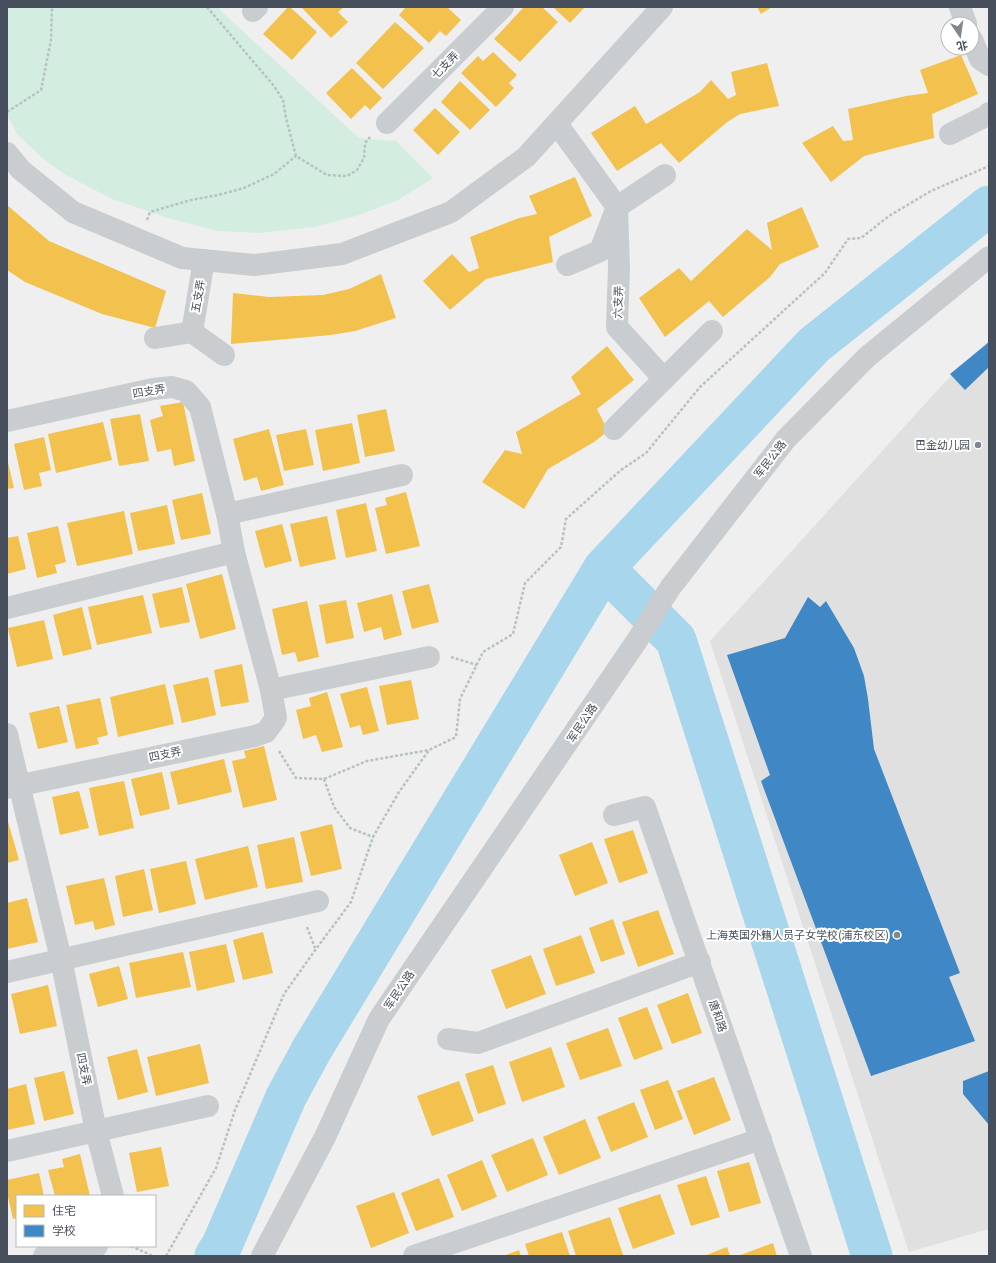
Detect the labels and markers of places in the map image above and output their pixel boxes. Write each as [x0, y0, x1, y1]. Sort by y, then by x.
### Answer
place label: 巴金幼儿园 [915, 438, 970, 453]
marker: 巴金幼儿园 [973, 440, 983, 450]
place label: 上海英国外籍人员子女学校(浦东校区) [706, 928, 889, 943]
marker: 上海英国外籍人员子女学校(浦东校区) [892, 930, 902, 940]

